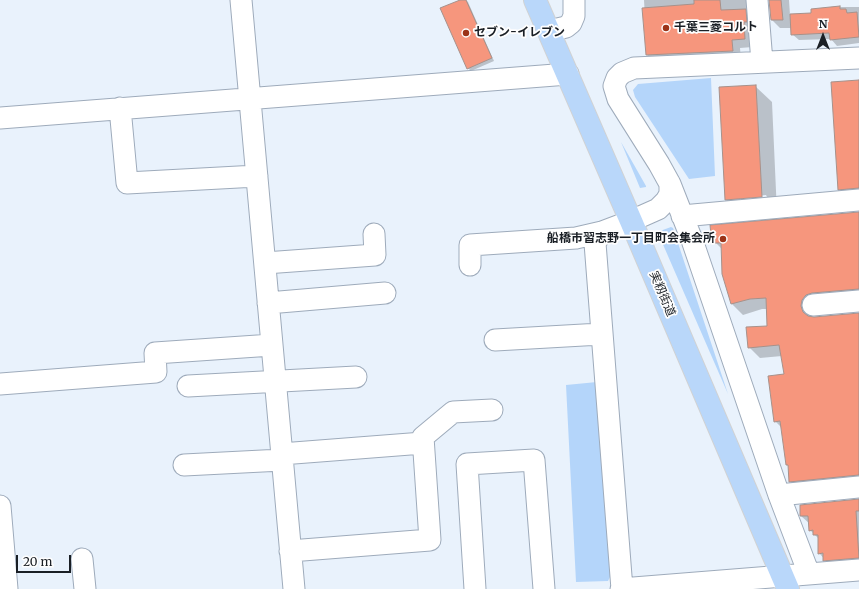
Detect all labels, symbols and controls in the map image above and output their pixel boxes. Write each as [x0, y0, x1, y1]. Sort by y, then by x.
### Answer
north arrow [803, 16, 843, 56]
text: N [819, 17, 827, 31]
place label: 千葉三菱コルト [674, 21, 758, 35]
marker: 千葉三菱コルト [661, 23, 671, 33]
place label: セブン-イレブン [474, 26, 565, 40]
marker: セブン-イレブン [461, 28, 471, 38]
place label: 船橋市習志野一丁目町会集会所 [547, 232, 715, 246]
marker: 船橋市習志野一丁目町会集会所 [718, 234, 728, 244]
street label: 実籾街道 [646, 269, 678, 319]
scale bar [18, 547, 73, 573]
text: 20 m [23, 554, 52, 569]

